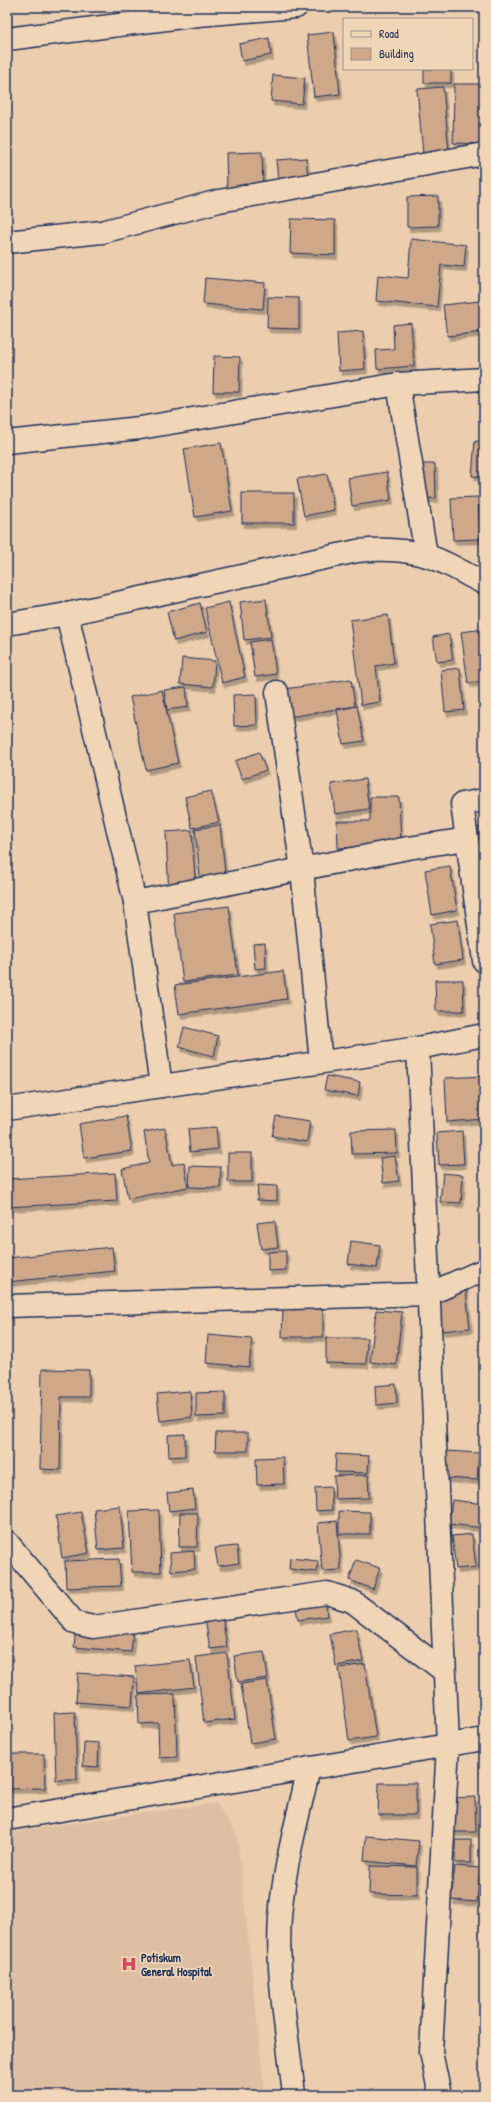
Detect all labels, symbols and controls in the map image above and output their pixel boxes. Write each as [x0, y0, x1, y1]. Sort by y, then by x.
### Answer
legend [343, 18, 473, 70]
text: Road [379, 25, 399, 42]
text: Building [379, 45, 414, 62]
place label: Potiskum General Hospital [141, 1949, 213, 1981]
hospital icon: Potiskum General Hospital [120, 1955, 138, 1973]

